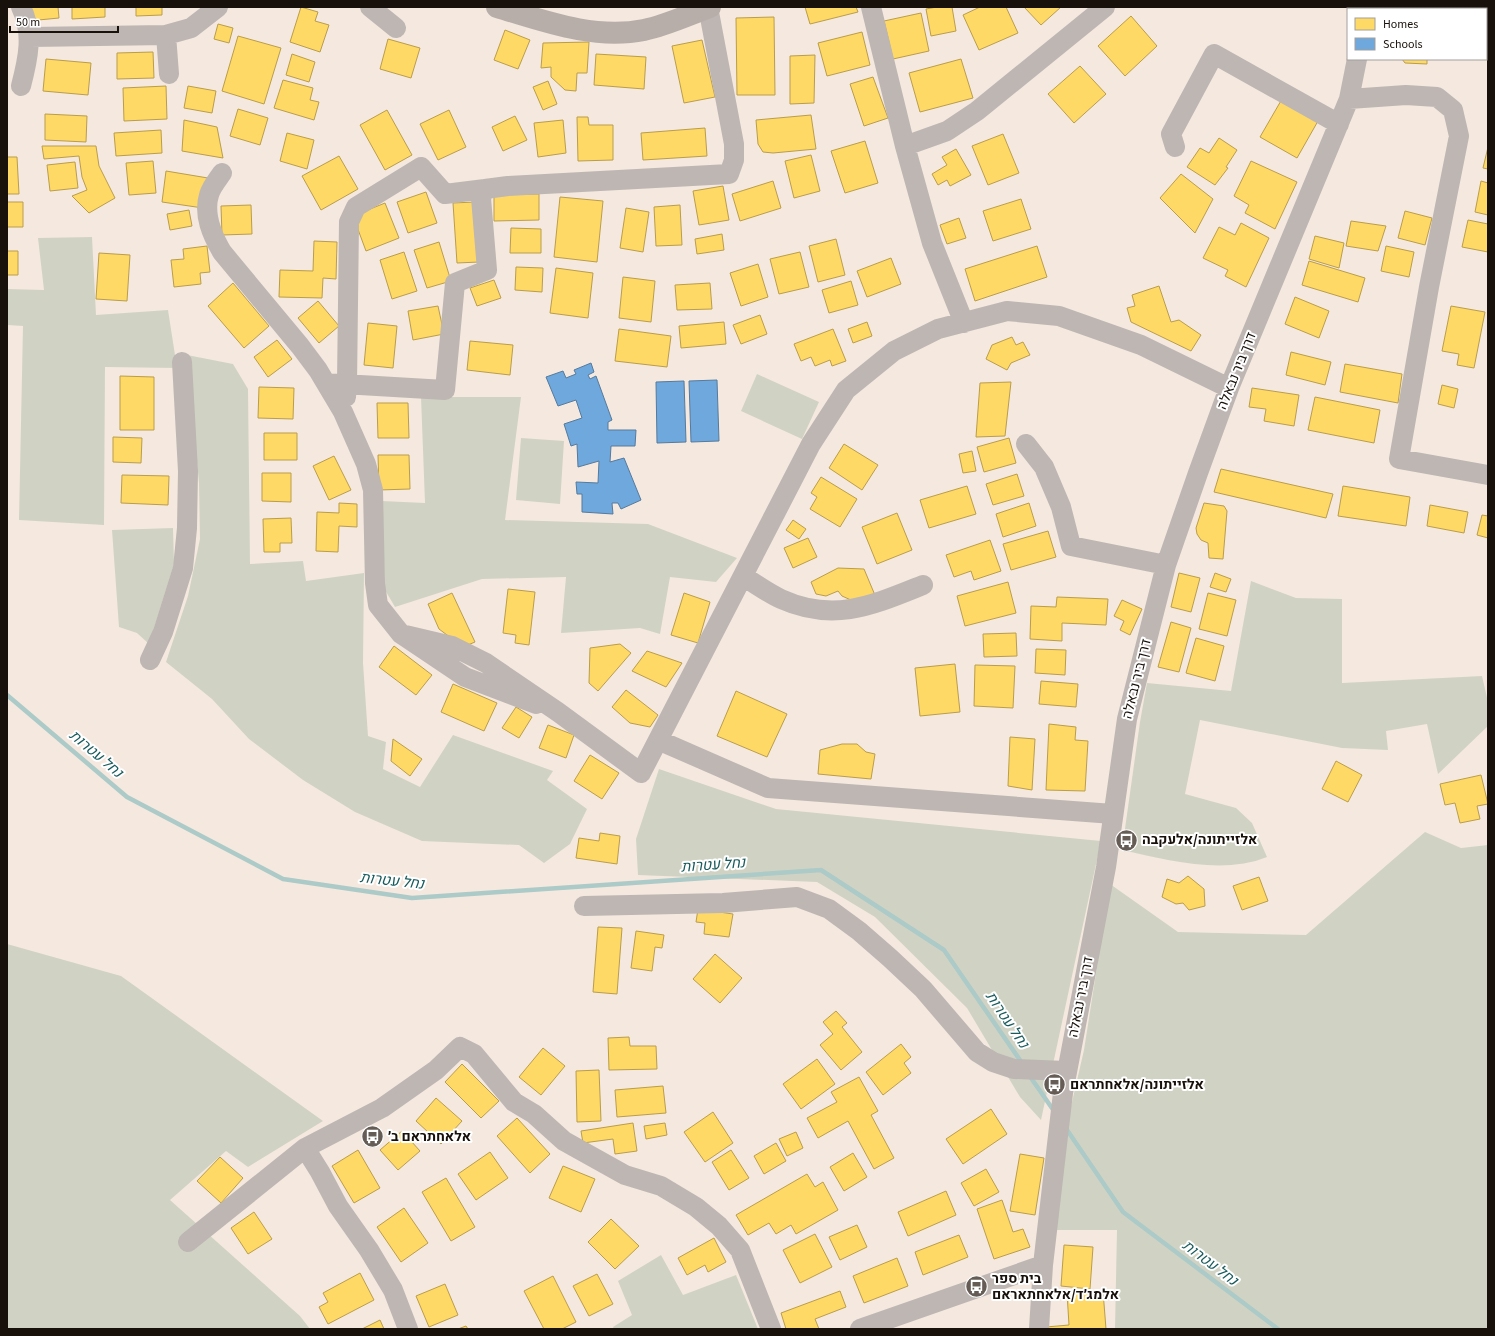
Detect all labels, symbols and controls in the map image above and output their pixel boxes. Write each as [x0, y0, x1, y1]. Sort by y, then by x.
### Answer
scale bar [10, 8, 118, 34]
legend [1347, 8, 1487, 60]
text: 50 m [16, 14, 40, 31]
text: Homes [1383, 16, 1418, 33]
text: Schools [1383, 36, 1423, 53]
street label: דרך ביר נבאלה [1212, 329, 1262, 413]
street label: דרך ביר נבאלה [1117, 637, 1157, 721]
water label: נחל עטרות [65, 725, 129, 784]
bus stop icon: אלזייתונה/אלעקבה [1114, 827, 1140, 853]
place label: אלזייתונה/אלעקבה [1142, 830, 1257, 850]
water label: נחל עטרות [680, 852, 747, 878]
water label: נחל עטרות [359, 867, 427, 895]
street label: דרך ביר נבאלה [1063, 955, 1099, 1039]
water label: נחל עטרות [980, 987, 1035, 1054]
bus stop icon: אלזייתונה/אלאחתראם [1042, 1072, 1068, 1098]
place label: אלזייתונה/אלאחתראם [1070, 1075, 1204, 1095]
bus stop icon: אלאחתראם ב׳ [359, 1124, 385, 1150]
place label: אלאחתראם ב׳ [388, 1127, 471, 1147]
water label: נחל עטרות [1178, 1235, 1243, 1292]
place label: בית ספר אלמג׳ד/אלאחתאראם [992, 1269, 1119, 1305]
bus stop icon: בית ספר אלמג׳ד/אלאחתאראם [964, 1274, 990, 1300]

